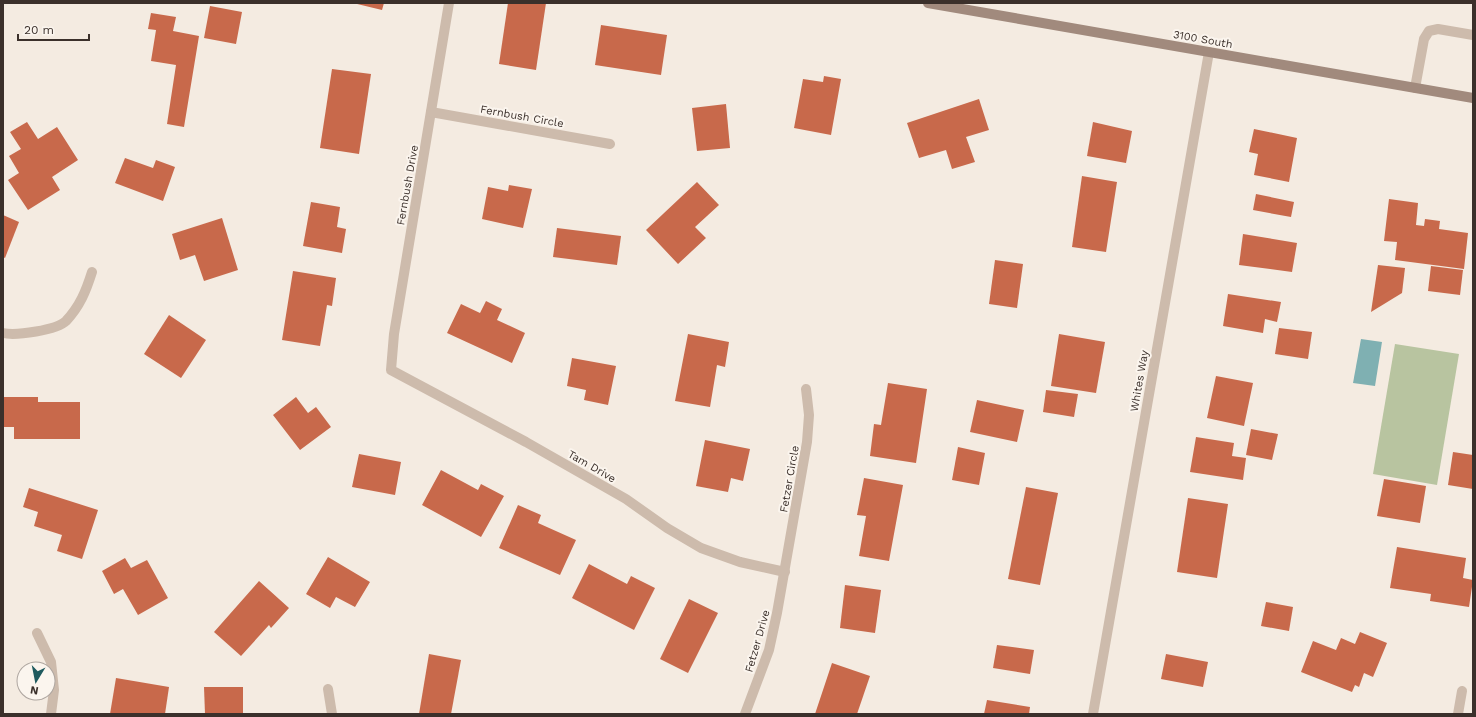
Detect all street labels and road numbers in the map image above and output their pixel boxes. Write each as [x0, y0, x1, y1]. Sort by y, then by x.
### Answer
street label: 3100 South [1172, 28, 1234, 51]
street label: Fernbush Circle [479, 103, 565, 130]
street label: Fernbush Drive [394, 144, 421, 226]
street label: Whites Way [1128, 349, 1151, 413]
street label: Fetzer Circle [777, 445, 802, 514]
street label: Tam Drive [565, 447, 618, 485]
street label: Fetzer Drive [742, 608, 773, 674]

